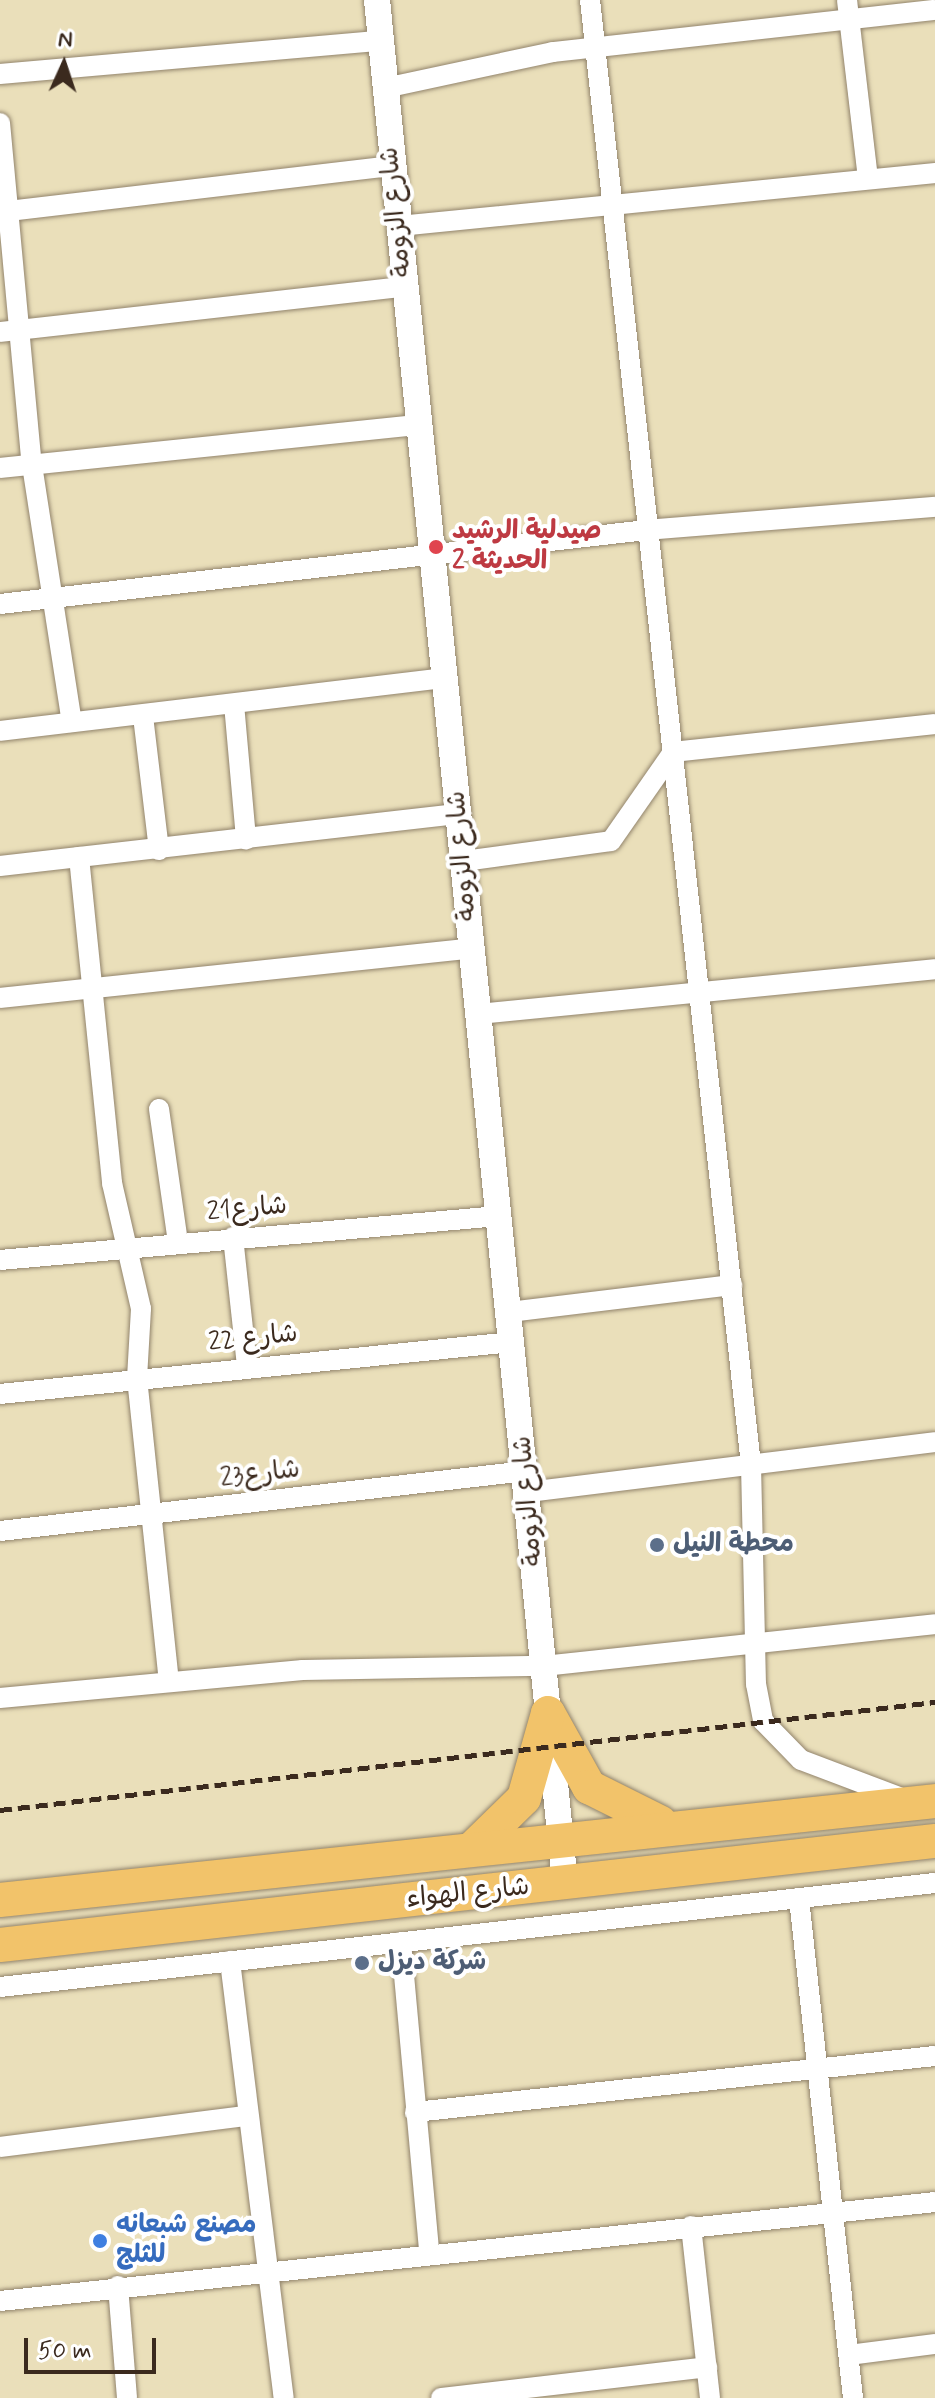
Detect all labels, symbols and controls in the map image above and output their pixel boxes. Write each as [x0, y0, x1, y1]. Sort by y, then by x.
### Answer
north arrow [24, 24, 104, 104]
text: N [57, 26, 73, 54]
street label: شارع الزومة [375, 145, 419, 279]
place label: صيدلية الرشيد الحديثة 2 [452, 516, 601, 578]
marker: صيدلية الرشيد الحديثة 2 [427, 538, 445, 556]
street label: شارع الزومة [442, 790, 484, 922]
street label: شارع21 [206, 1191, 288, 1229]
street label: شارع 22 [207, 1319, 299, 1359]
street label: شارع الزومة [508, 1435, 550, 1567]
street label: شارع23 [218, 1455, 302, 1495]
place label: محطة النيل [673, 1529, 794, 1561]
marker: محطة النيل [648, 1536, 666, 1554]
street label: شارع الهواء [405, 1872, 531, 1916]
place label: شركة ديزل [378, 1947, 486, 1979]
marker: شركة ديزل [353, 1954, 371, 1972]
place label: مصنع شبعانه للثلج [116, 2210, 256, 2272]
marker: مصنع شبعانه للثلج [91, 2232, 109, 2250]
scale bar [28, 2322, 160, 2372]
text: 50 m [38, 2336, 92, 2367]

